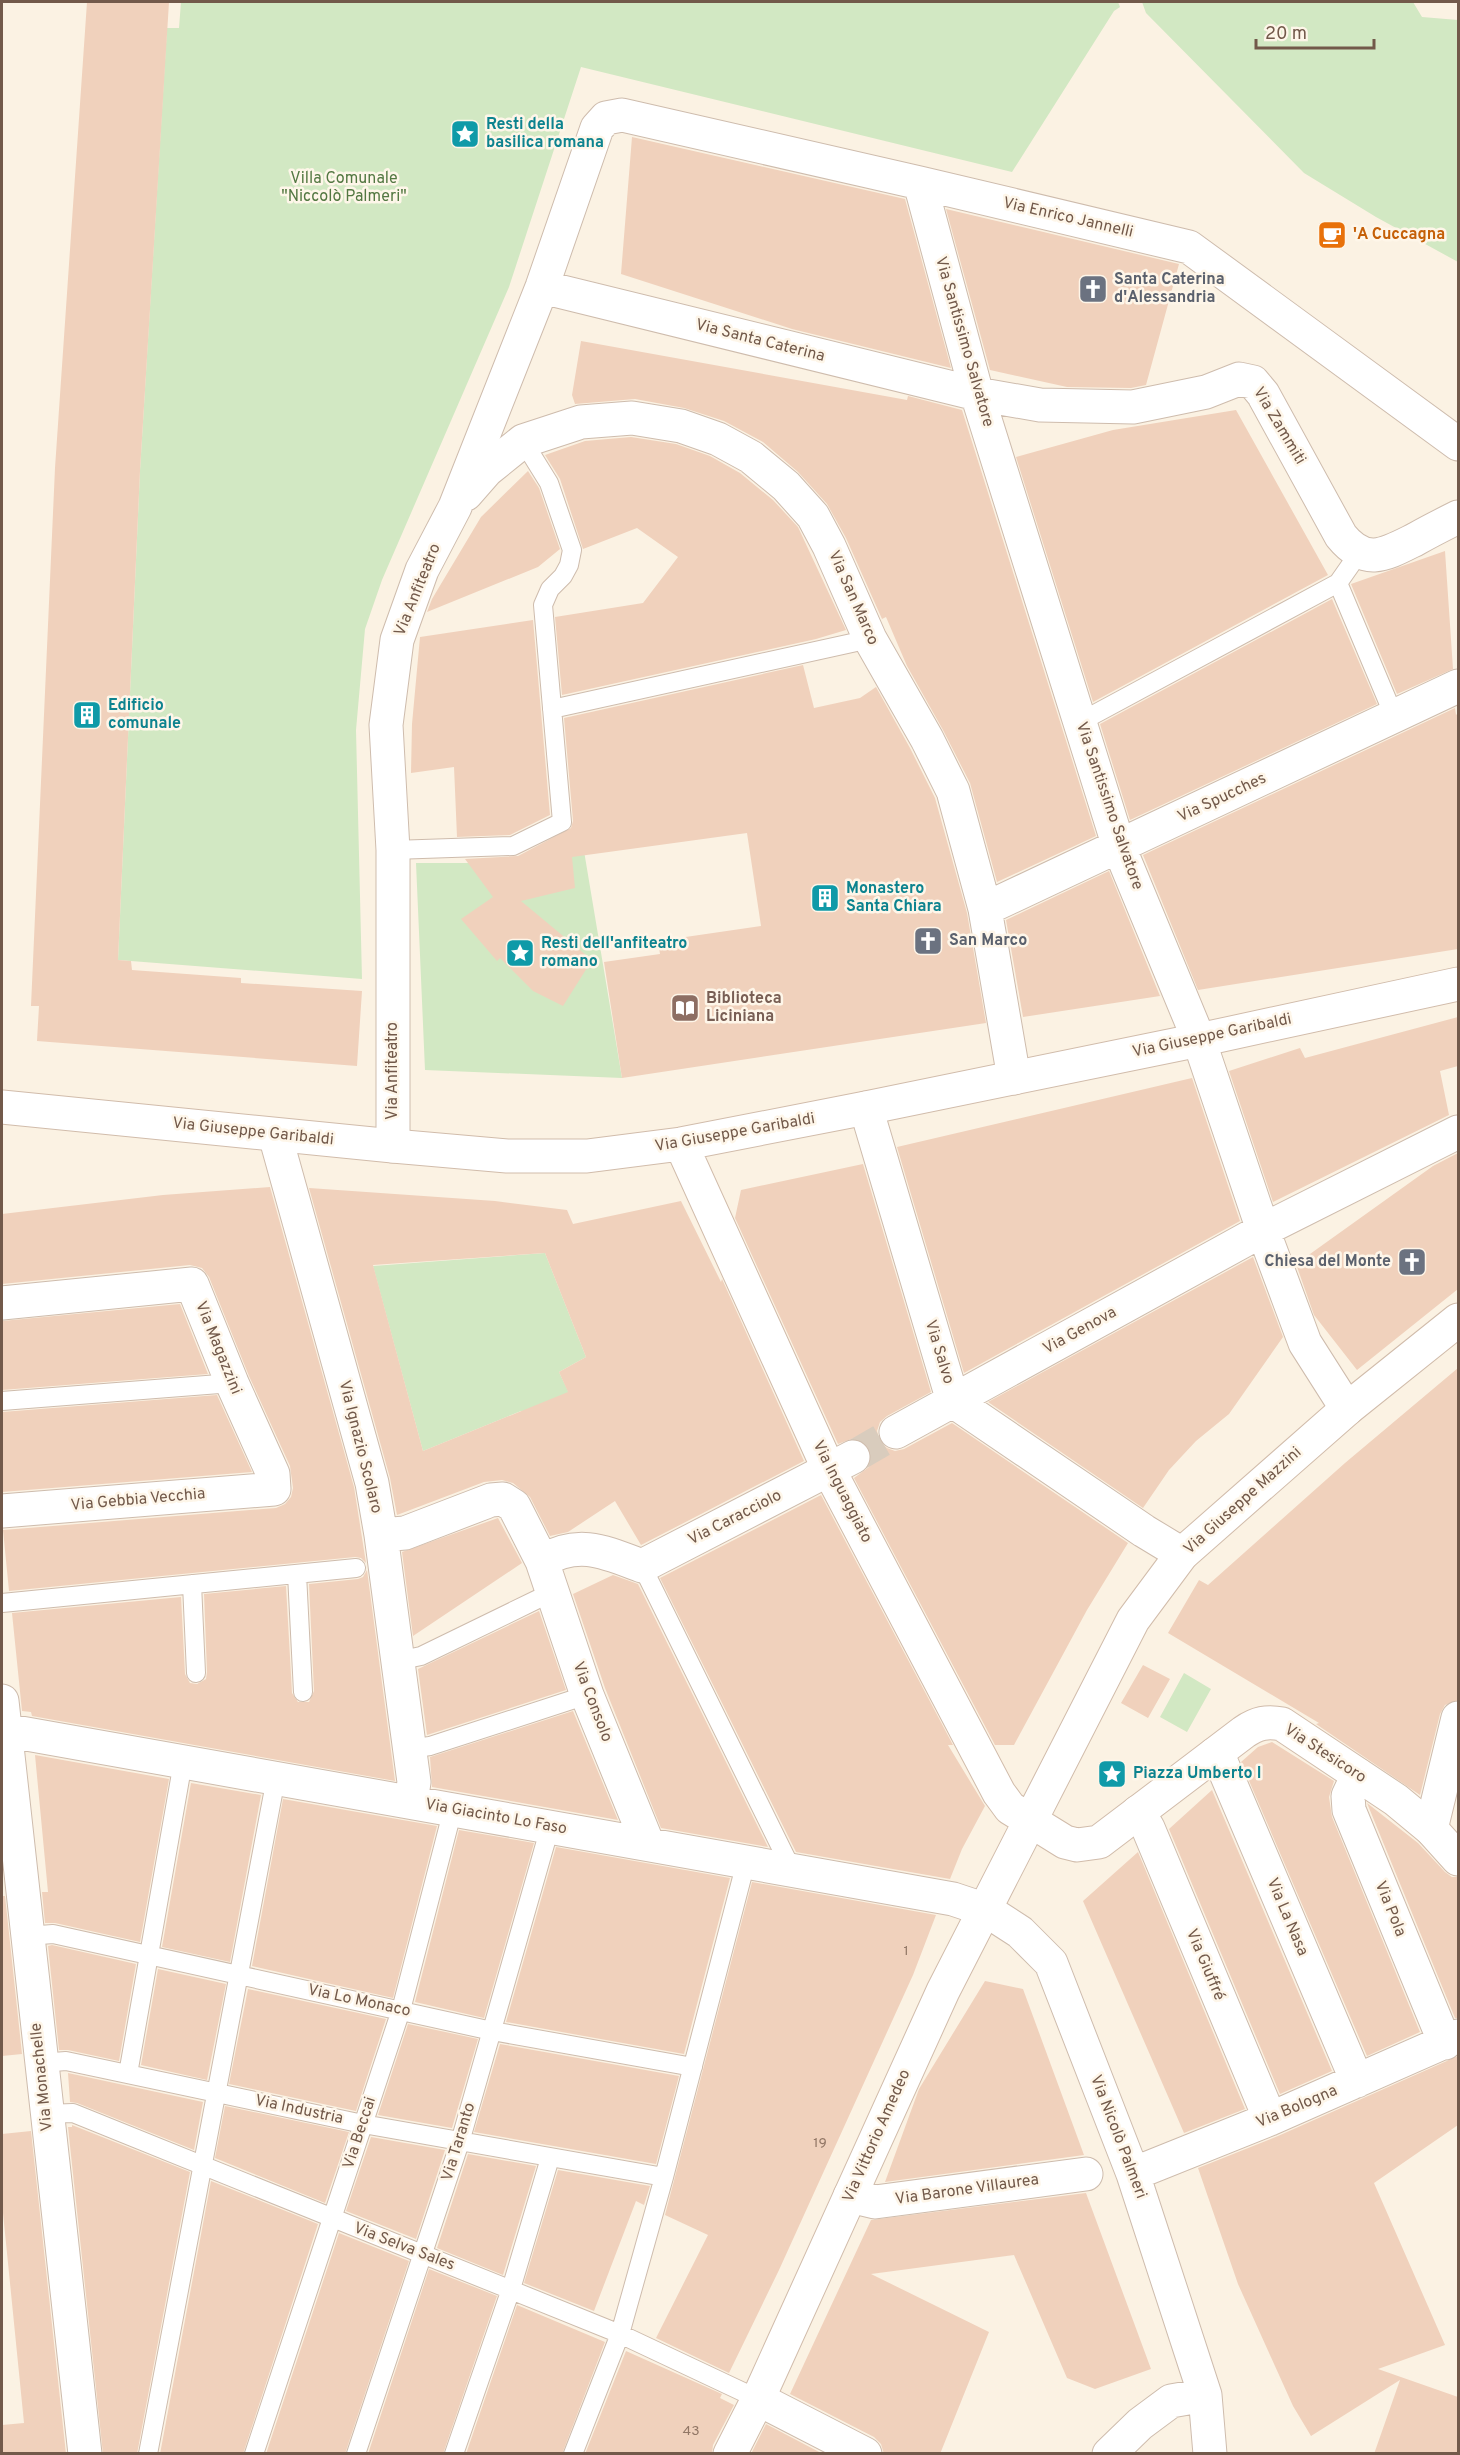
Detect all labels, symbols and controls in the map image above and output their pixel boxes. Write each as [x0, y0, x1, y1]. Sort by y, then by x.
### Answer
scale bar [1256, 12, 1374, 50]
text: 20 m [1265, 23, 1307, 46]
place label: Resti della basilica romana [486, 115, 604, 153]
place icon: Resti della basilica romana [449, 118, 481, 150]
park label: Villa Comunale "Niccolò Palmeri" [281, 169, 407, 207]
street label: Via Enrico Jannelli [1001, 193, 1135, 243]
cafe icon: 'A Cuccagna [1316, 219, 1348, 251]
place label: 'A Cuccagna [1353, 225, 1445, 245]
street label: Via Santissimo Salvatore [930, 254, 998, 430]
place label: Santa Caterina d'Alessandria [1114, 270, 1225, 308]
church icon: Santa Caterina d'Alessandria [1077, 273, 1109, 305]
street label: Via Santa Caterina [693, 315, 827, 367]
street label: Via Zammiti [1248, 384, 1310, 468]
street label: Via Anfiteatro [390, 541, 446, 639]
street label: Via San Marco [823, 548, 883, 649]
place label: Edificio comunale [108, 696, 181, 734]
building icon: Edificio comunale [71, 699, 103, 731]
street label: Via Santissimo Salvatore [1071, 719, 1147, 893]
street label: Via Spucches [1174, 769, 1270, 827]
place label: Monastero Santa Chiara [846, 879, 942, 917]
building icon: Monastero Santa Chiara [809, 882, 841, 914]
church icon: San Marco [912, 925, 944, 957]
place label: San Marco [949, 931, 1027, 951]
place label: Resti dell'anfiteatro romano [541, 934, 687, 972]
place icon: Resti dell'anfiteatro romano [504, 937, 536, 969]
place label: Biblioteca Liciniana [706, 989, 782, 1027]
library icon: Biblioteca Liciniana [669, 992, 701, 1024]
street label: Via Giuseppe Garibaldi [1131, 1009, 1293, 1063]
street label: Via Anfiteatro [383, 1022, 403, 1120]
street label: Via Giuseppe Garibaldi [653, 1109, 817, 1157]
street label: Via Giuseppe Garibaldi [171, 1114, 335, 1150]
church icon: Chiesa del Monte [1396, 1246, 1428, 1278]
place label: Chiesa del Monte [1264, 1252, 1391, 1272]
street label: Via Magazzini [190, 1299, 246, 1397]
street label: Via Genova [1040, 1303, 1120, 1359]
street label: Via Salvo [920, 1318, 958, 1387]
street label: Via Ignazio Scolaro [334, 1378, 386, 1516]
street label: Via Inguaggiato [808, 1437, 876, 1547]
street label: Via Giuseppe Mazzini [1180, 1443, 1306, 1559]
street label: Via Gebbia Vecchia [70, 1484, 206, 1516]
street label: Via Caracciolo [685, 1486, 785, 1550]
street label: Via Consolo [568, 1659, 616, 1745]
street label: Via Stesicoro [1280, 1720, 1370, 1788]
place icon: Piazza Umberto I [1096, 1758, 1128, 1790]
place label: Piazza Umberto I [1133, 1764, 1261, 1784]
street label: Via Giacinto Lo Faso [423, 1795, 569, 1839]
street label: Via La Nasa [1262, 1875, 1312, 1959]
street label: Via Pola [1370, 1878, 1410, 1940]
street label: Via Giuffré [1181, 1926, 1229, 2004]
house number: 1 [903, 1943, 909, 1960]
street label: Via Lo Monaco [306, 1980, 412, 2022]
street label: Via Monachelle [26, 2022, 58, 2132]
street label: Via Vittorio Amedeo [839, 2066, 915, 2206]
street label: Via Nicolò Palmeri [1085, 2072, 1151, 2202]
street label: Via Bologna [1253, 2081, 1341, 2133]
street label: Via Industria [253, 2091, 345, 2129]
street label: Via Beccai [339, 2094, 381, 2172]
street label: Via Taranto [438, 2100, 480, 2184]
house number: 19 [813, 2135, 827, 2152]
street label: Via Barone Villaurea [894, 2170, 1040, 2210]
street label: Via Selva Sales [350, 2218, 458, 2276]
house number: 43 [682, 2423, 700, 2440]

